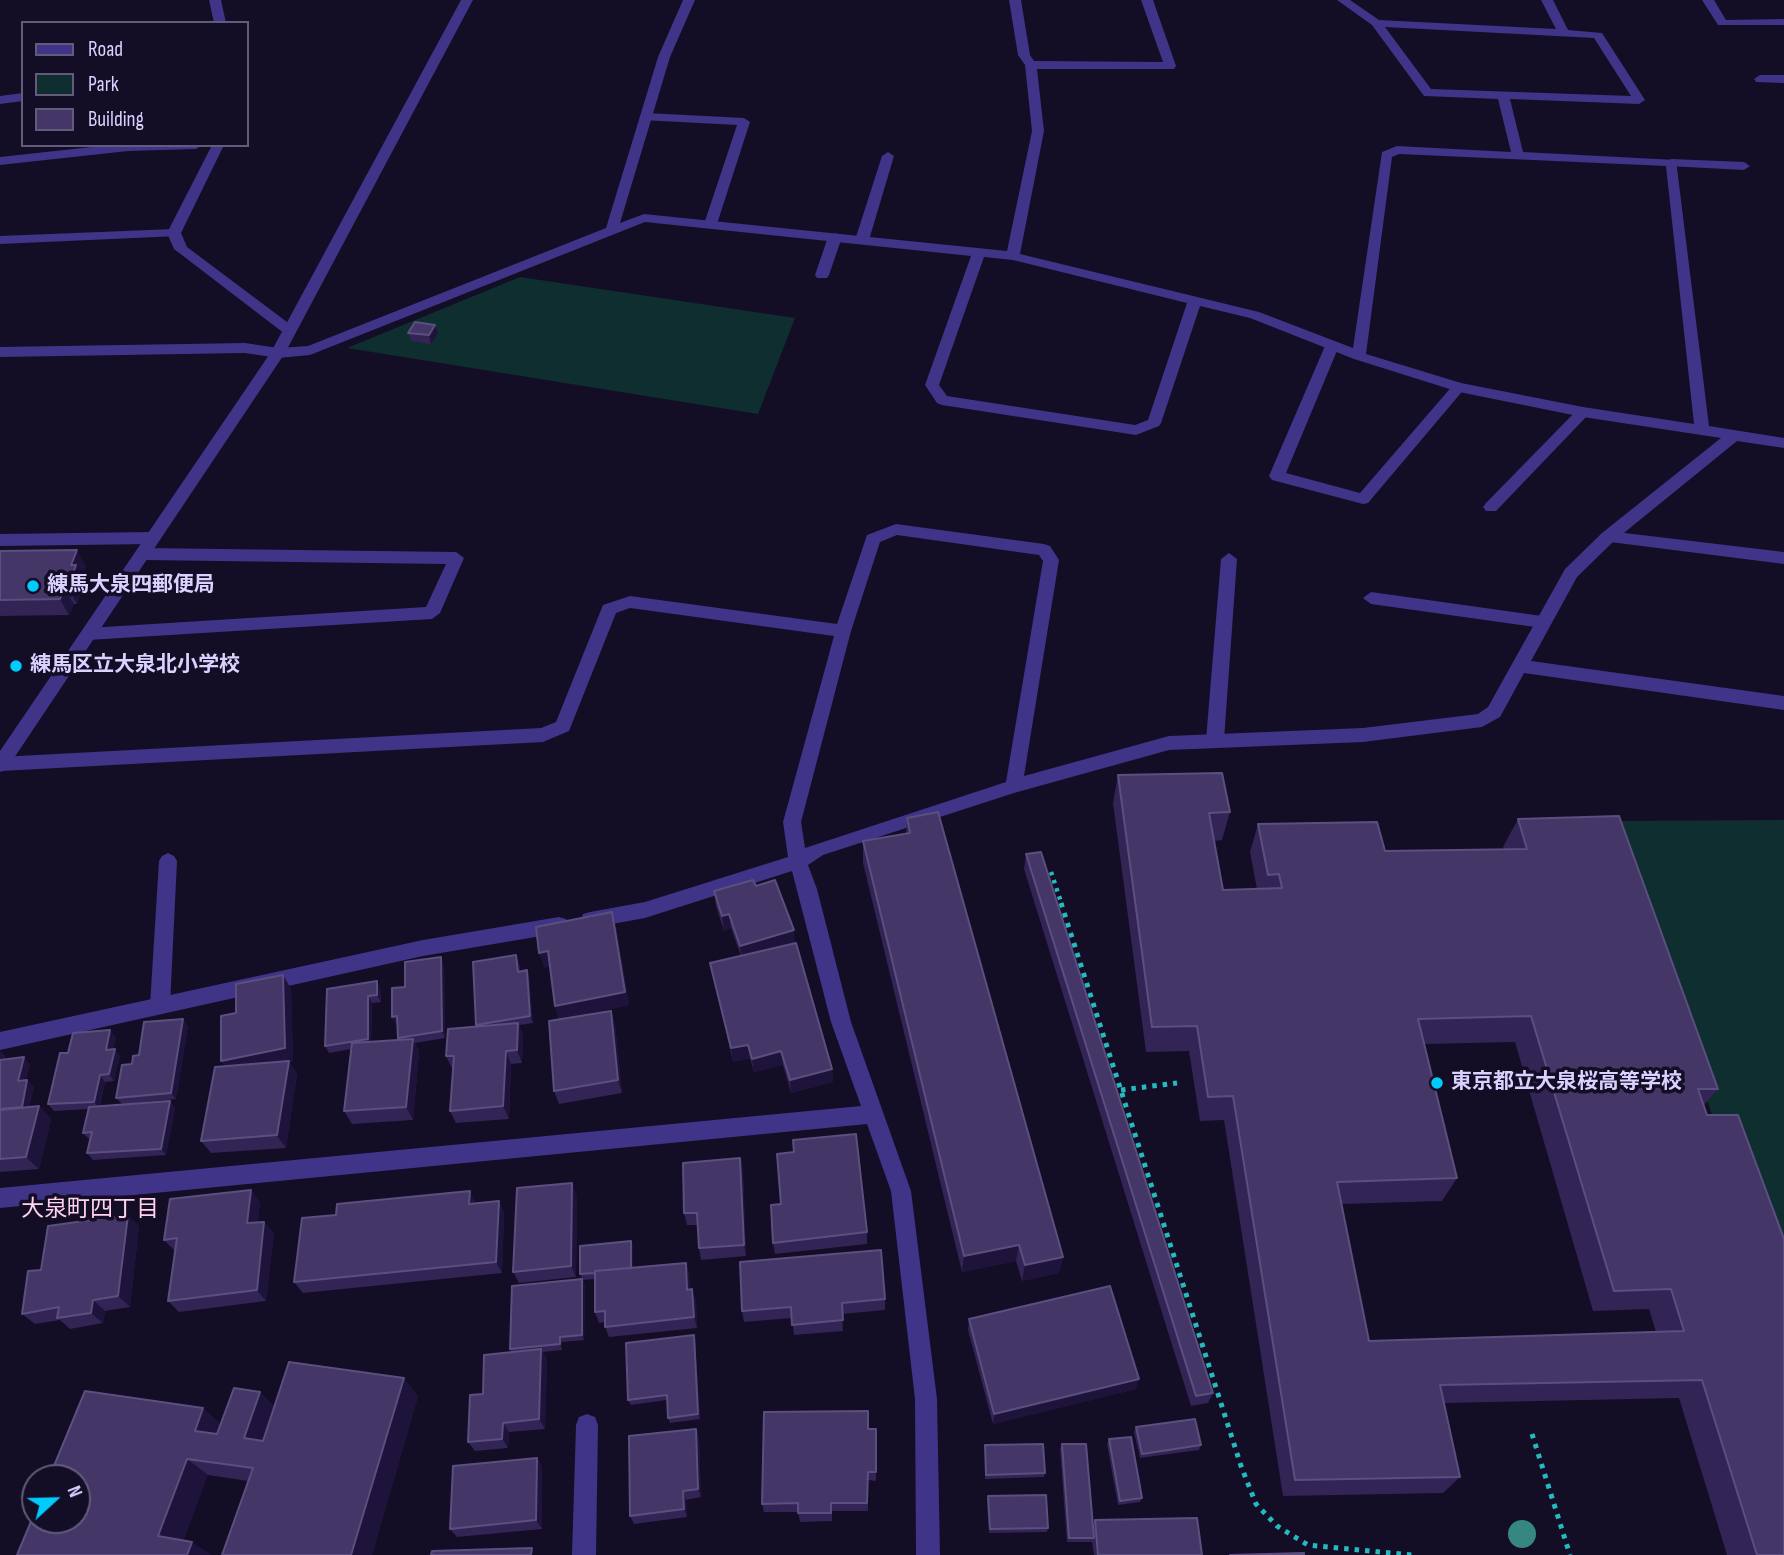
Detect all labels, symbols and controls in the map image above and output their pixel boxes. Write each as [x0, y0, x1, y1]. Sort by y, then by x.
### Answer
legend [21, 21, 248, 147]
text: Road [88, 37, 123, 62]
text: Park [88, 72, 119, 97]
text: Building [88, 107, 144, 132]
place label: 練馬大泉四郵便局 [47, 573, 215, 599]
marker: 練馬大泉四郵便局 [25, 578, 41, 594]
place label: 練馬区立大泉北小学校 [30, 653, 240, 679]
marker: 練馬区立大泉北小学校 [8, 658, 24, 674]
place label: 東京都立大泉桜高等学校 [1451, 1070, 1682, 1096]
marker: 東京都立大泉桜高等学校 [1429, 1075, 1445, 1091]
district label: 大泉町四丁目 [21, 1196, 159, 1224]
north arrow [21, 1464, 91, 1534]
text: N [62, 1483, 87, 1501]

